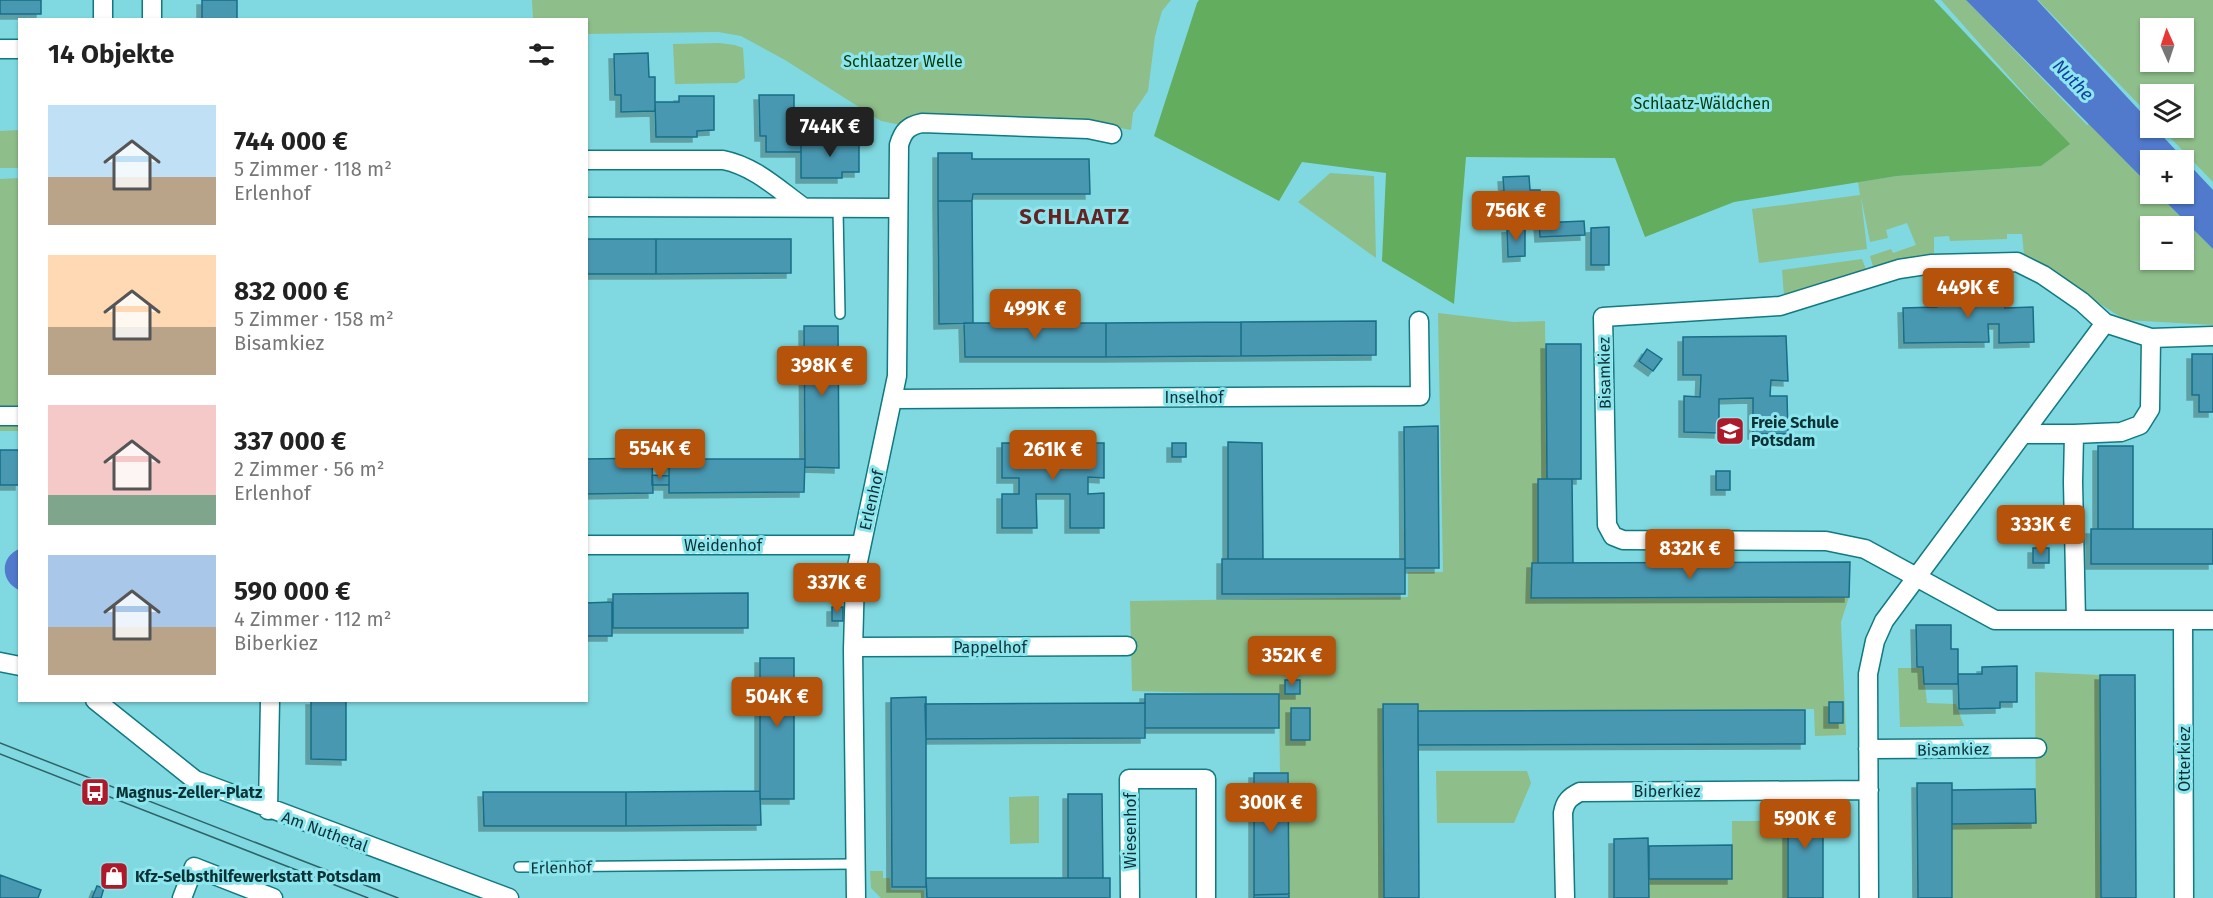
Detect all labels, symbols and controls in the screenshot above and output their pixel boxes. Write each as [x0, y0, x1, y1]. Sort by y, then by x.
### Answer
north arrow [2140, 18, 2194, 72]
map controls [2140, 18, 2194, 270]
icon: filters [525, 38, 558, 71]
text: 14 Objekte [48, 39, 174, 70]
park label: Schlaatzer Welle [843, 52, 963, 71]
water label: Nuthe [2048, 55, 2098, 105]
button: layers [2140, 84, 2194, 138]
park label: Schlaatz-Wäldchen [1634, 94, 1770, 113]
pin: 744K € [781, 107, 879, 158]
text: 744K € [800, 114, 860, 138]
text: 744 000 € [234, 126, 348, 157]
icon: home [96, 129, 168, 201]
button: + [2140, 150, 2194, 204]
text: 5 Zimmer · 118 m² [234, 157, 392, 181]
text: Erlenhof [234, 181, 311, 205]
pin: 756K € [1467, 191, 1565, 242]
text: 756K € [1486, 198, 1546, 222]
district label: SCHLAATZ [1019, 203, 1131, 230]
button: − [2140, 216, 2194, 270]
pin: 449K € [1919, 268, 2017, 319]
text: 449K € [1937, 275, 1999, 299]
text: 832 000 € [234, 276, 349, 307]
icon: home [96, 279, 168, 351]
pin: 499K € [986, 289, 1084, 340]
text: 499K € [1004, 296, 1066, 320]
text: 5 Zimmer · 158 m² [234, 307, 394, 331]
text: Bisamkiez [234, 331, 324, 355]
street label: Bisamkiez [1594, 337, 1615, 409]
pin: 398K € [773, 346, 871, 397]
text: 398K € [791, 353, 853, 377]
street label: Inselhof [1164, 388, 1225, 407]
place label: Freie Schule Potsdam [1751, 413, 1839, 450]
school or university icon: Freie Schule Potsdam [1714, 415, 1746, 447]
text: 337 000 € [234, 426, 346, 457]
icon: home [96, 429, 168, 501]
pin: 554K € [611, 429, 709, 480]
pin: 261K € [1004, 430, 1102, 481]
text: 554K € [629, 436, 691, 460]
text: 261K € [1024, 437, 1083, 461]
text: 2 Zimmer · 56 m² [234, 457, 385, 481]
street label: Erlenhof [855, 466, 888, 532]
text: Erlenhof [234, 481, 311, 505]
pin: 333K € [1992, 505, 2090, 556]
text: 333K € [2011, 512, 2071, 536]
pin: 832K € [1641, 529, 1739, 580]
street label: Weidenhof [684, 536, 764, 555]
text: 832K € [1659, 536, 1721, 560]
pin: 337K € [788, 563, 886, 614]
text: 337K € [807, 570, 867, 594]
text: 590 000 € [234, 576, 351, 607]
icon: home [96, 579, 168, 651]
text: 4 Zimmer · 112 m² [234, 607, 392, 631]
text: Biberkiez [234, 631, 318, 655]
pin: 352K € [1243, 636, 1341, 687]
street label: Pappelhof [953, 638, 1028, 657]
text: 352K € [1262, 643, 1322, 667]
pin: 504K € [728, 677, 826, 728]
text: 504K € [746, 684, 808, 708]
street label: Otterkiez [2175, 726, 2194, 792]
street label: Bisamkiez [1917, 739, 1989, 760]
bus stop icon: Magnus-Zeller-Platz [79, 776, 111, 808]
street label: Biberkiez [1634, 782, 1700, 801]
place label: Magnus-Zeller-Platz [116, 783, 263, 802]
pin: 300K € [1222, 783, 1320, 834]
text: 300K € [1239, 790, 1303, 814]
street label: Wiesenhof [1121, 791, 1140, 869]
pin: 590K € [1756, 799, 1854, 850]
text: 590K € [1774, 806, 1836, 830]
street label: Am Nuthetal [279, 807, 371, 856]
street label: Erlenhof [530, 857, 593, 878]
shop icon: Kfz-Selbsthilfewerkstatt Potsdam [98, 860, 130, 892]
place label: Kfz-Selbsthilfewerkstatt Potsdam [135, 867, 381, 886]

